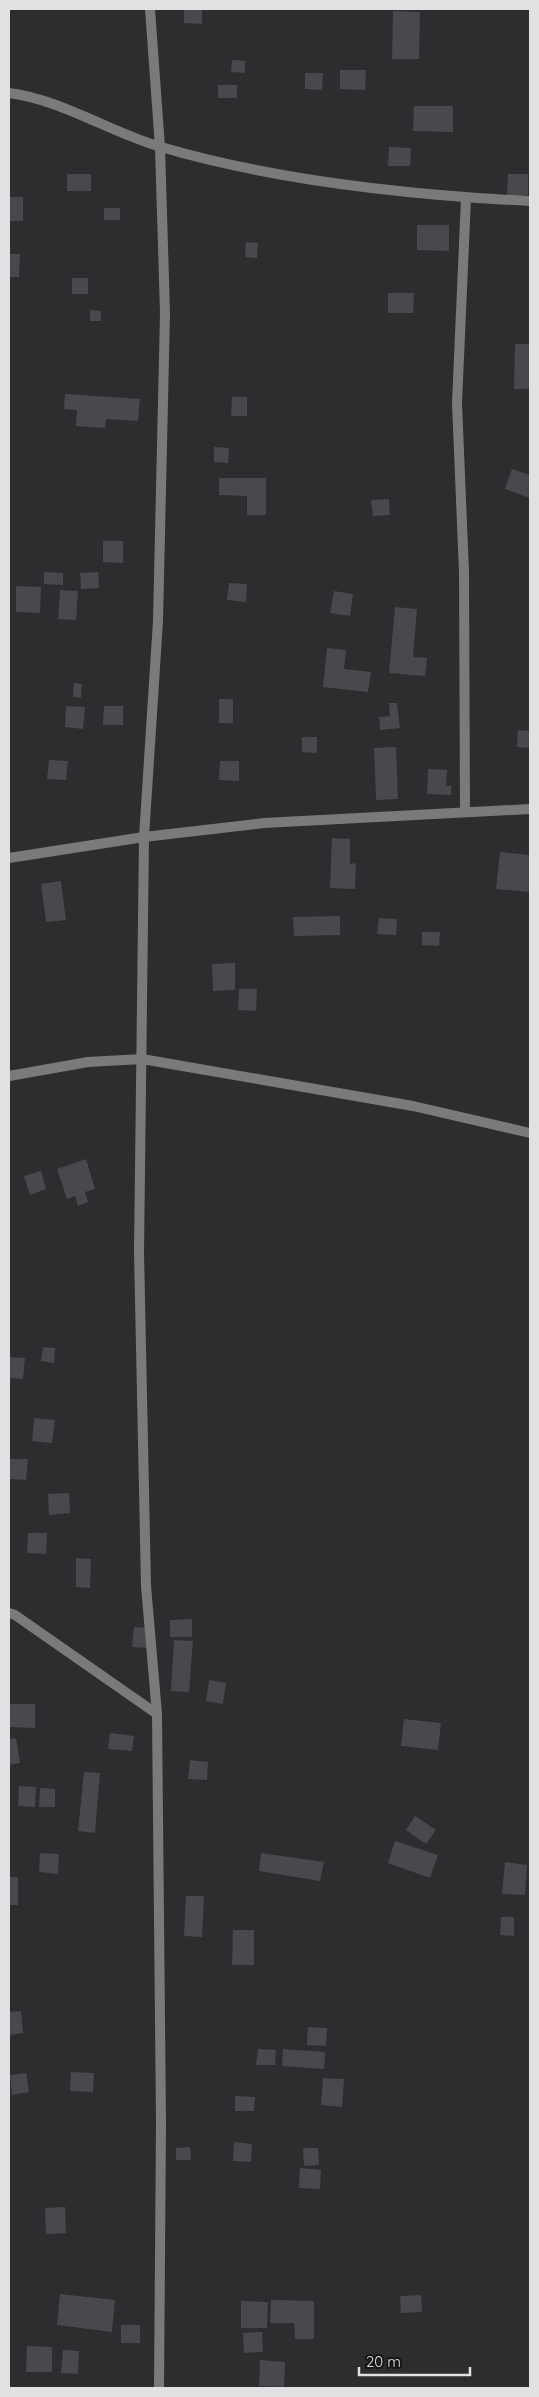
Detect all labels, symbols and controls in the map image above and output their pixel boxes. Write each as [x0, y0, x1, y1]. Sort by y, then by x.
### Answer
scale bar [359, 2344, 470, 2376]
text: 20 m [366, 2352, 401, 2371]

